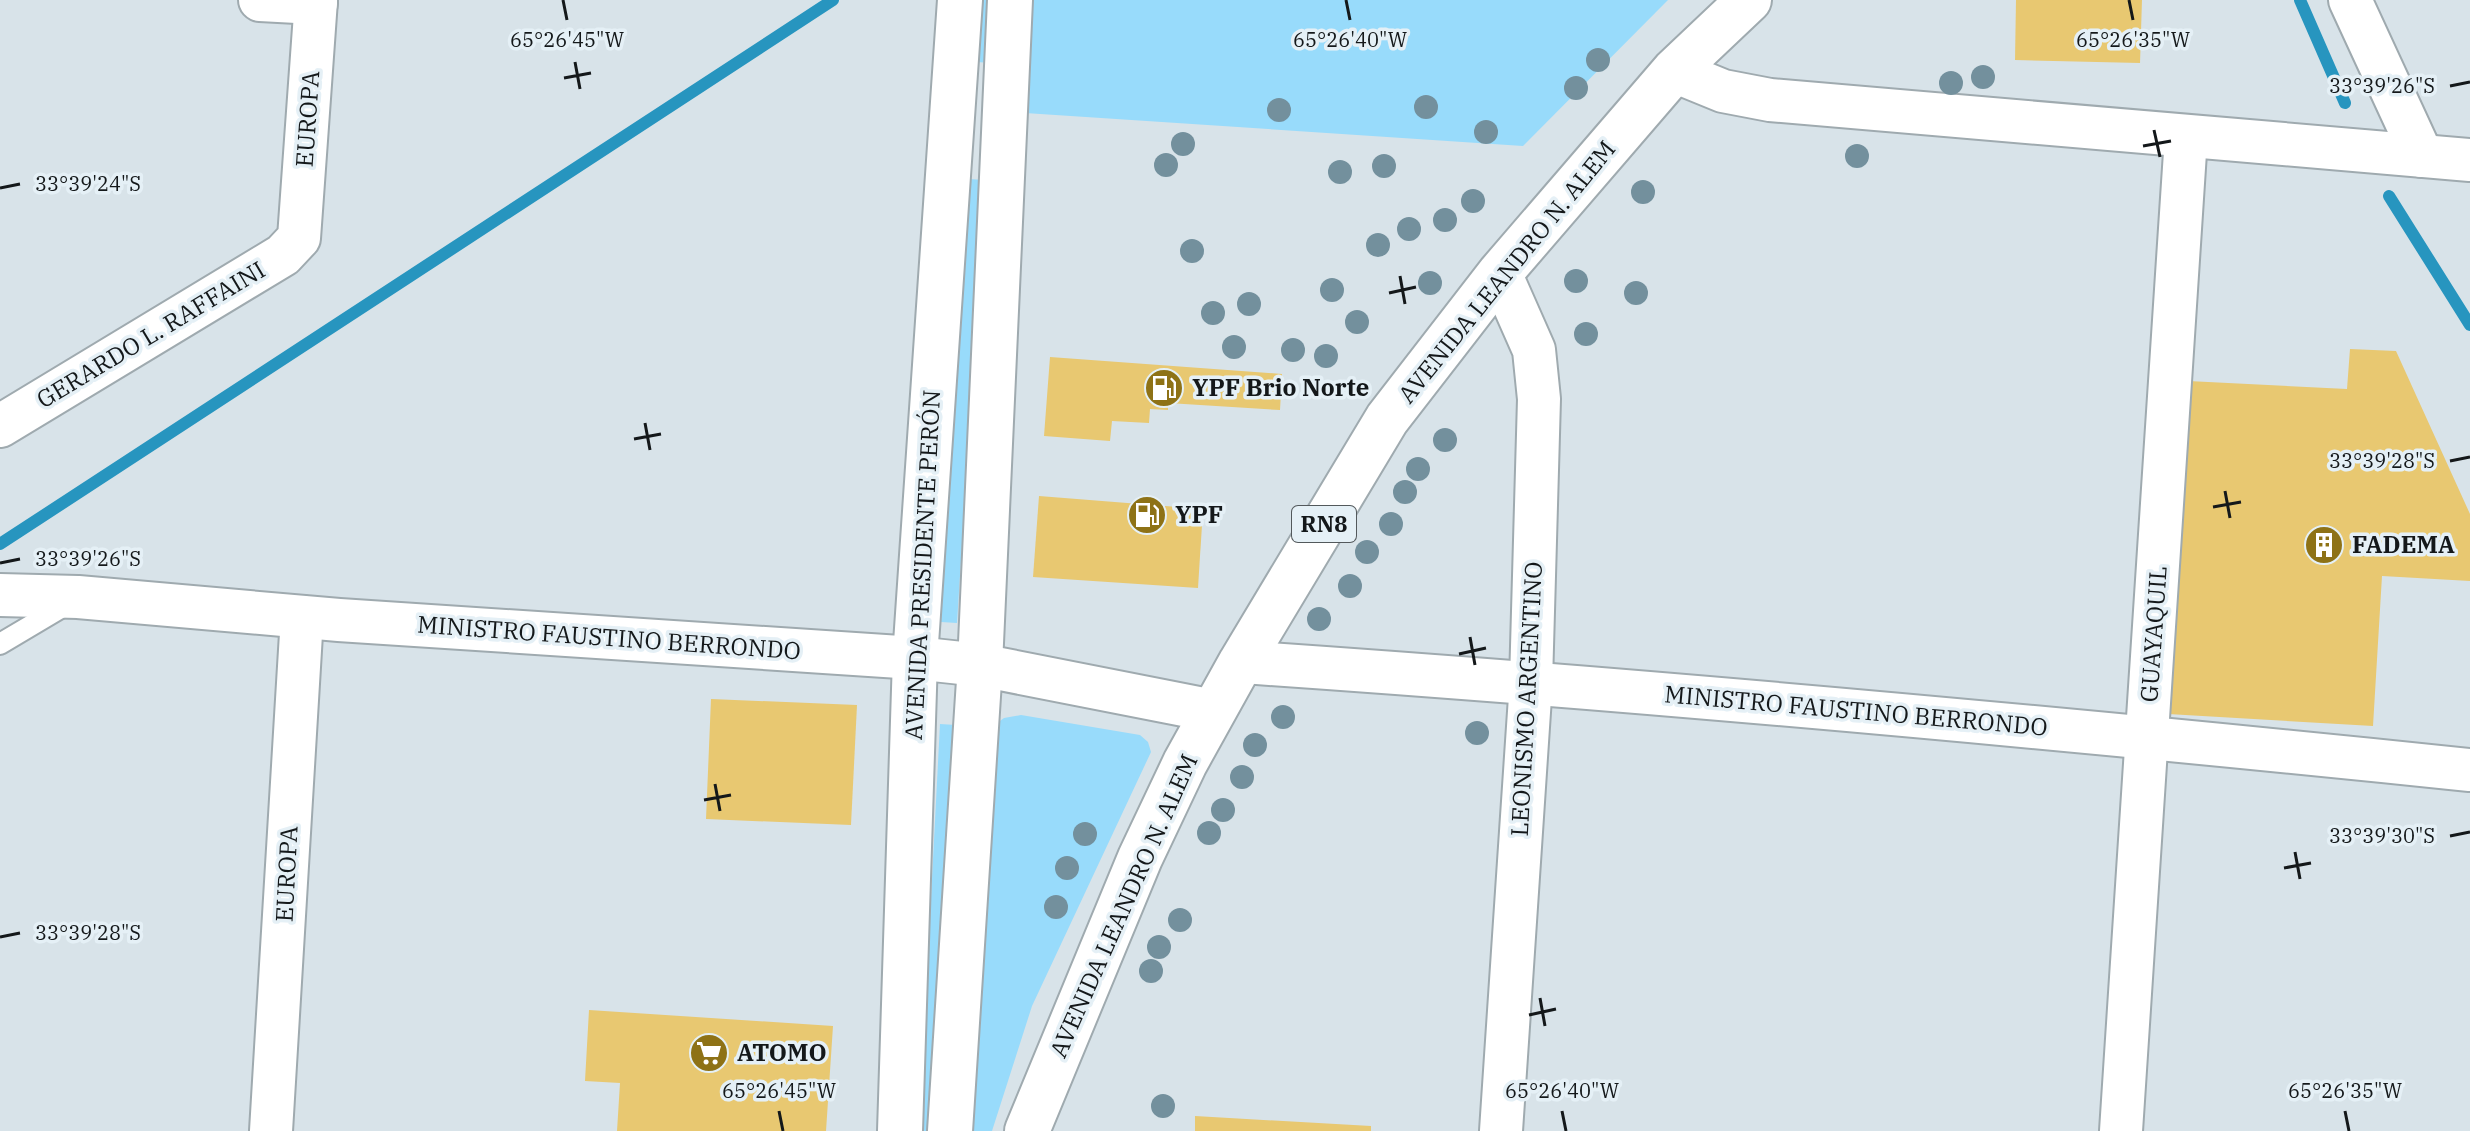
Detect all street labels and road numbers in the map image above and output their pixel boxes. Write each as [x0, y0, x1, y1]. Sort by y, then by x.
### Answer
street label: EUROPA [288, 69, 326, 168]
street label: AVENIDA LEANDRO N. ALEM [1390, 133, 1622, 409]
street label: GERARDO L. RAFFAINI [30, 253, 271, 415]
street label: AVENIDA PRESIDENTE PERÓN [897, 389, 947, 741]
road number: RN8 [1292, 506, 1356, 542]
street label: LEONISMO ARGENTINO [1503, 561, 1549, 837]
street label: GUAYAQUIL [2132, 565, 2174, 703]
street label: MINISTRO FAUSTINO BERRONDO [416, 608, 802, 666]
street label: MINISTRO FAUSTINO BERRONDO [1663, 677, 2049, 743]
street label: AVENIDA LEANDRO N. ALEM [1042, 749, 1205, 1062]
street label: EUROPA [267, 824, 305, 923]

